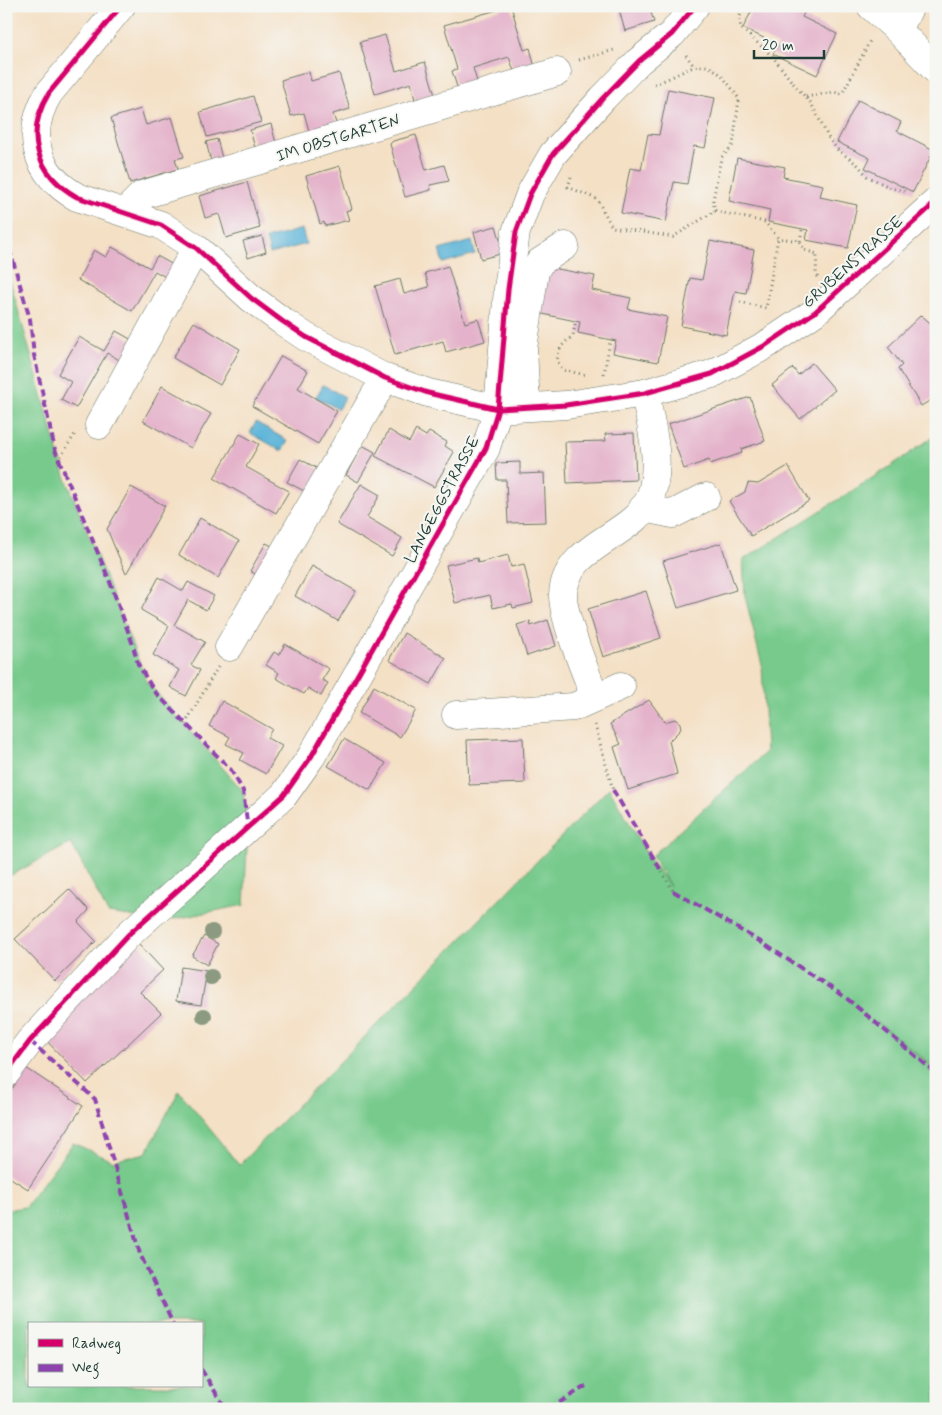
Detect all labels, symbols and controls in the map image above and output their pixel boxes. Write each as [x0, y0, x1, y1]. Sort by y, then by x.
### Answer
scale bar [754, 28, 824, 60]
text: 20 m [762, 36, 794, 56]
street label: IM OBSTGARTEN [274, 110, 403, 167]
street label: GRUBENSTRASSE [798, 211, 908, 313]
street label: LANGEGGSTRASSE [400, 432, 485, 567]
legend [28, 1322, 202, 1388]
text: Radweg [72, 1334, 121, 1354]
text: Weg [72, 1358, 99, 1379]

